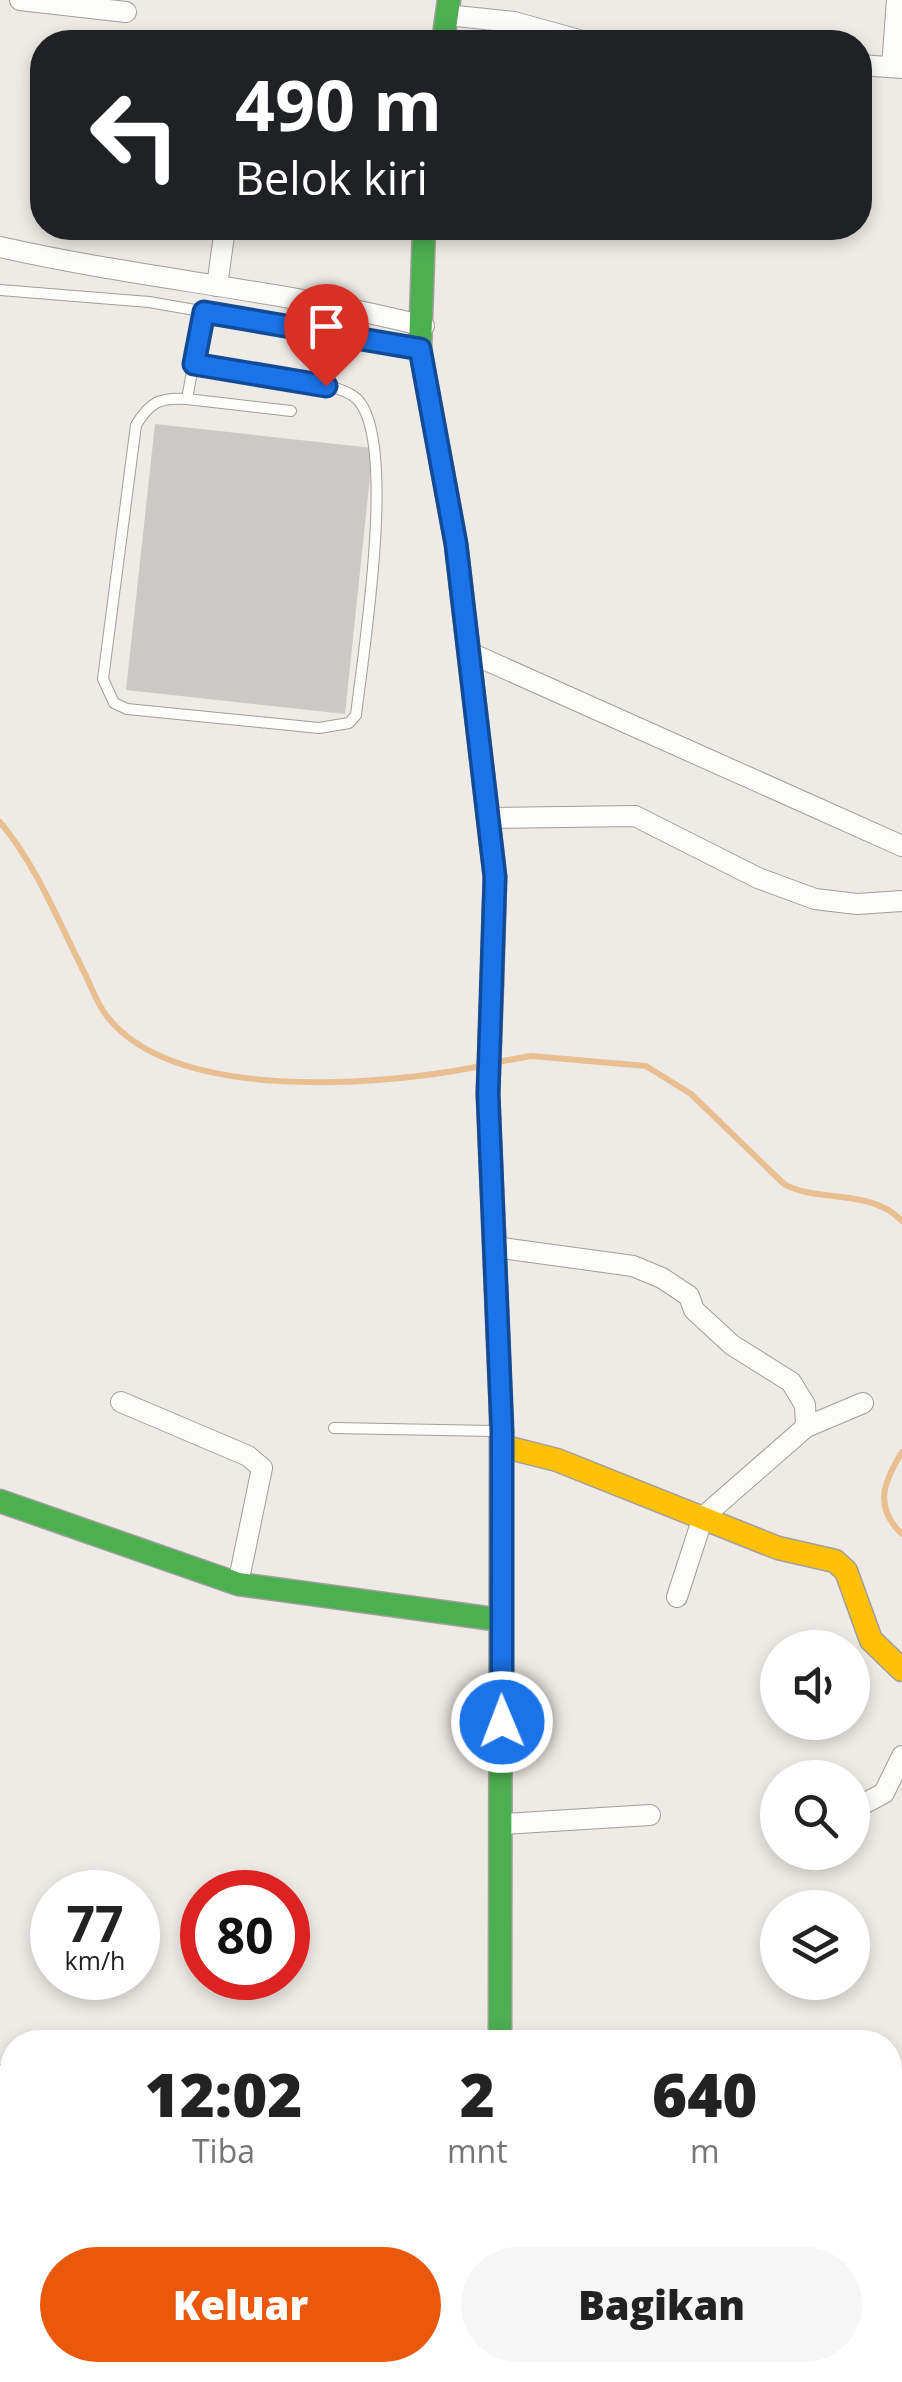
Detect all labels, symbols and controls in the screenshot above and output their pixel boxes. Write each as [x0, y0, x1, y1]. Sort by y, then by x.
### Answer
text: 490 m [235, 56, 442, 152]
icon: left [70, 70, 200, 200]
text: Belok kiri [235, 147, 428, 208]
pin [284, 284, 369, 387]
icon: arrive [299, 299, 354, 354]
map controls [760, 1630, 870, 2000]
button: sound [760, 1630, 870, 1740]
position arrow [450, 1670, 554, 1774]
button: search [760, 1760, 870, 1870]
speed limit sign: 80 [180, 1870, 310, 2000]
text: 77 [66, 1889, 124, 1957]
button: layers [760, 1890, 870, 2000]
text: km/h [65, 1943, 125, 1977]
text: 12:02 [144, 2053, 302, 2135]
text: 2 [460, 2053, 495, 2135]
text: 640 [652, 2053, 758, 2135]
text: Tiba [192, 2129, 255, 2172]
text: mnt [447, 2129, 508, 2172]
text: m [690, 2129, 720, 2172]
button: Keluar [40, 2247, 441, 2362]
button: Bagikan [461, 2247, 862, 2362]

